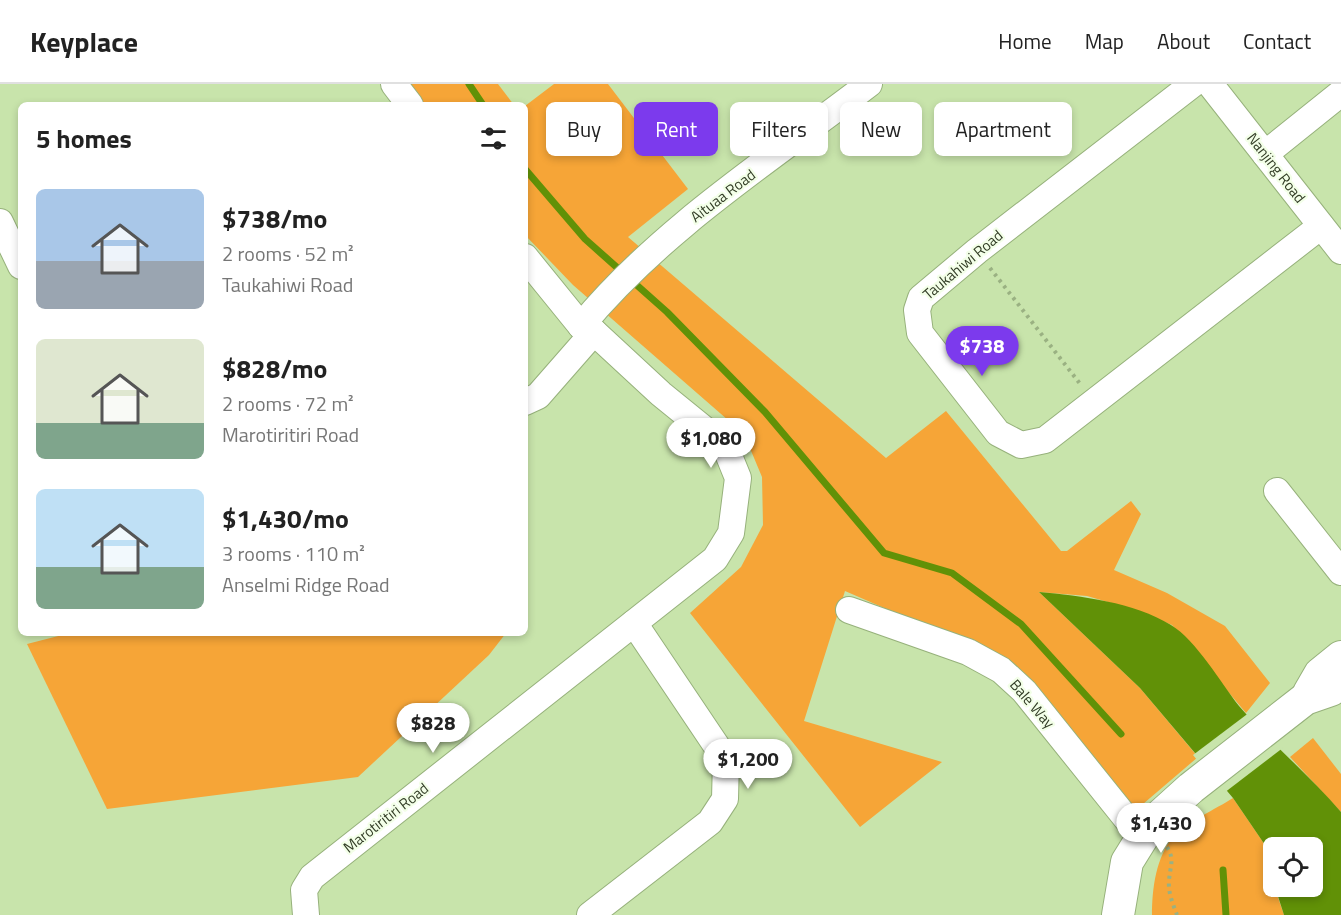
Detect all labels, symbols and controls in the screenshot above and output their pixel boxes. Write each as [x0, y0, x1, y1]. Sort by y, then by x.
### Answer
text: Keyplace [30, 20, 138, 63]
text: Home [998, 25, 1052, 57]
text: Map [1085, 25, 1124, 57]
text: About [1157, 25, 1210, 57]
text: Contact [1243, 25, 1311, 57]
chip: Buy [546, 102, 622, 156]
chip: Rent [634, 102, 718, 156]
chip: Filters [730, 102, 828, 156]
chip: New [840, 102, 922, 156]
chip: Apartment [934, 102, 1072, 156]
text: 5 homes [36, 119, 132, 158]
icon: filters [477, 122, 510, 155]
street label: Nanjing Road [1242, 128, 1311, 208]
street label: Aituaa Road [685, 163, 760, 228]
text: $738/mo [222, 199, 327, 238]
icon: home [84, 213, 156, 285]
street label: Taukahiwi Road [918, 224, 1008, 305]
text: 2 rooms · 52 m² [222, 238, 354, 269]
text: Taukahiwi Road [222, 269, 353, 300]
pin: $738 [946, 326, 1018, 377]
text: $738 [960, 330, 1004, 361]
text: $828/mo [222, 349, 327, 388]
icon: home [84, 363, 156, 435]
text: 2 rooms · 72 m² [222, 388, 354, 419]
pin: $1,080 [662, 418, 760, 469]
text: Marotiritiri Road [222, 419, 359, 450]
text: $1,080 [680, 422, 742, 453]
text: $1,430/mo [222, 499, 349, 538]
icon: home [84, 513, 156, 585]
text: 3 rooms · 110 m² [222, 538, 365, 569]
text: Anselmi Ridge Road [222, 569, 390, 600]
street label: Bale Way [1004, 674, 1060, 733]
pin: $828 [397, 703, 469, 754]
text: $828 [411, 707, 455, 738]
pin: $1,200 [699, 739, 797, 790]
text: $1,200 [717, 743, 779, 774]
street label: Marotiritiri Road [338, 777, 433, 858]
pin: $1,430 [1112, 803, 1210, 854]
text: $1,430 [1130, 807, 1192, 838]
map controls [1263, 837, 1323, 897]
button: locate [1263, 837, 1323, 897]

